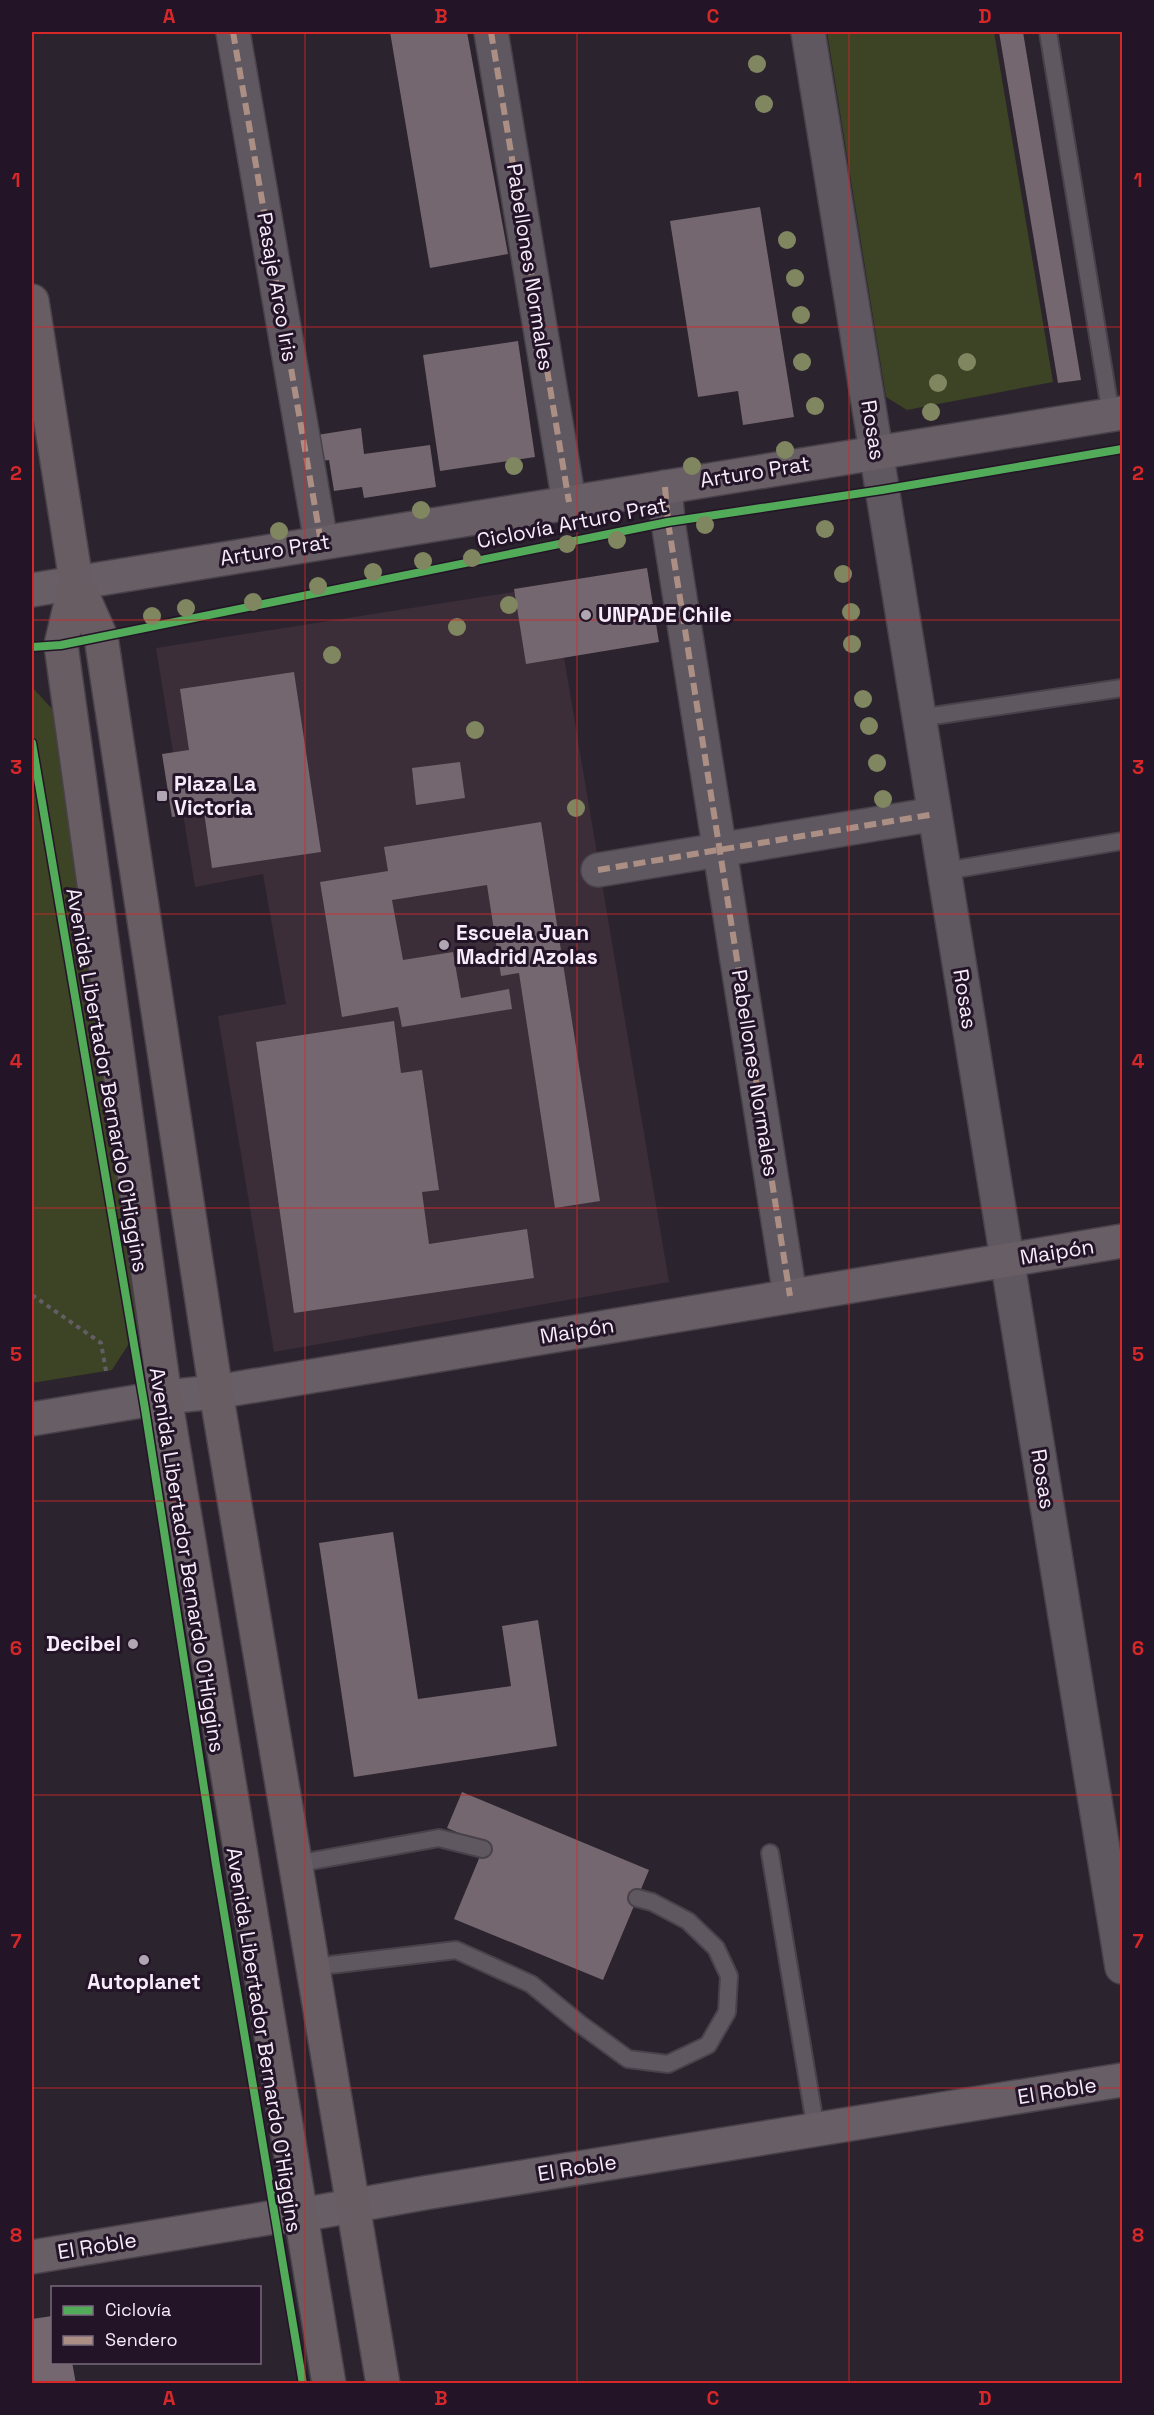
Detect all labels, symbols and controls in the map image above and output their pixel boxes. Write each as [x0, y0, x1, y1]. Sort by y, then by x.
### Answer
text: A [163, 3, 176, 29]
text: B [434, 3, 448, 29]
text: C [707, 3, 720, 29]
text: D [978, 3, 992, 29]
street label: Pabellones Normales [501, 162, 560, 372]
text: 1 [11, 167, 21, 193]
text: 1 [1133, 167, 1143, 193]
street label: Pasaje Arco Iris [251, 210, 304, 364]
street label: Rosas [855, 398, 892, 462]
street label: Arturo Prat [698, 450, 812, 494]
text: 2 [10, 460, 22, 486]
text: 2 [1132, 460, 1144, 486]
street label: Ciclovía Arturo Prat [474, 491, 669, 554]
street label: Arturo Prat [218, 528, 332, 572]
place label: UNPADE Chile [598, 601, 732, 628]
marker: UNPADE Chile [579, 608, 593, 622]
text: 3 [10, 754, 22, 780]
text: 3 [1132, 754, 1144, 780]
place label: Plaza La Victoria [174, 770, 256, 821]
marker: Plaza La Victoria [155, 789, 169, 803]
street label: Avenida Libertador Bernardo O'Higgins [60, 886, 155, 1274]
place label: Escuela Juan Madrid Azolas [456, 919, 598, 970]
marker: Escuela Juan Madrid Azolas [437, 938, 451, 952]
street label: Rosas [947, 967, 984, 1031]
street label: Pabellones Normales [726, 968, 785, 1178]
text: 4 [10, 1048, 23, 1074]
text: 4 [1132, 1048, 1145, 1074]
street label: Maipón [1018, 1232, 1096, 1271]
street label: Maipón [538, 1311, 616, 1350]
text: 5 [10, 1341, 22, 1367]
text: 5 [1132, 1341, 1144, 1367]
street label: Avenida Libertador Bernardo O'Higgins [144, 1365, 231, 1754]
street label: Rosas [1025, 1447, 1062, 1511]
place label: Decibel [46, 1630, 121, 1657]
text: 6 [10, 1635, 22, 1661]
text: 6 [1132, 1635, 1144, 1661]
marker: Decibel [126, 1637, 140, 1651]
street label: Avenida Libertador Bernardo O'Higgins [221, 1845, 308, 2234]
text: 7 [10, 1928, 22, 1954]
text: 7 [1132, 1928, 1144, 1954]
marker: Autoplanet [137, 1953, 151, 1967]
place label: Autoplanet [87, 1968, 201, 1995]
street label: El Roble [1015, 2071, 1098, 2110]
street label: El Roble [535, 2148, 618, 2187]
text: 8 [10, 2222, 22, 2248]
text: 8 [1132, 2222, 1144, 2248]
street label: El Roble [55, 2226, 138, 2265]
legend [51, 2286, 261, 2364]
text: Ciclovía [105, 2298, 171, 2321]
text: Sendero [105, 2328, 178, 2351]
text: A [163, 2385, 176, 2411]
text: B [434, 2385, 448, 2411]
text: C [707, 2385, 720, 2411]
text: D [978, 2385, 992, 2411]

